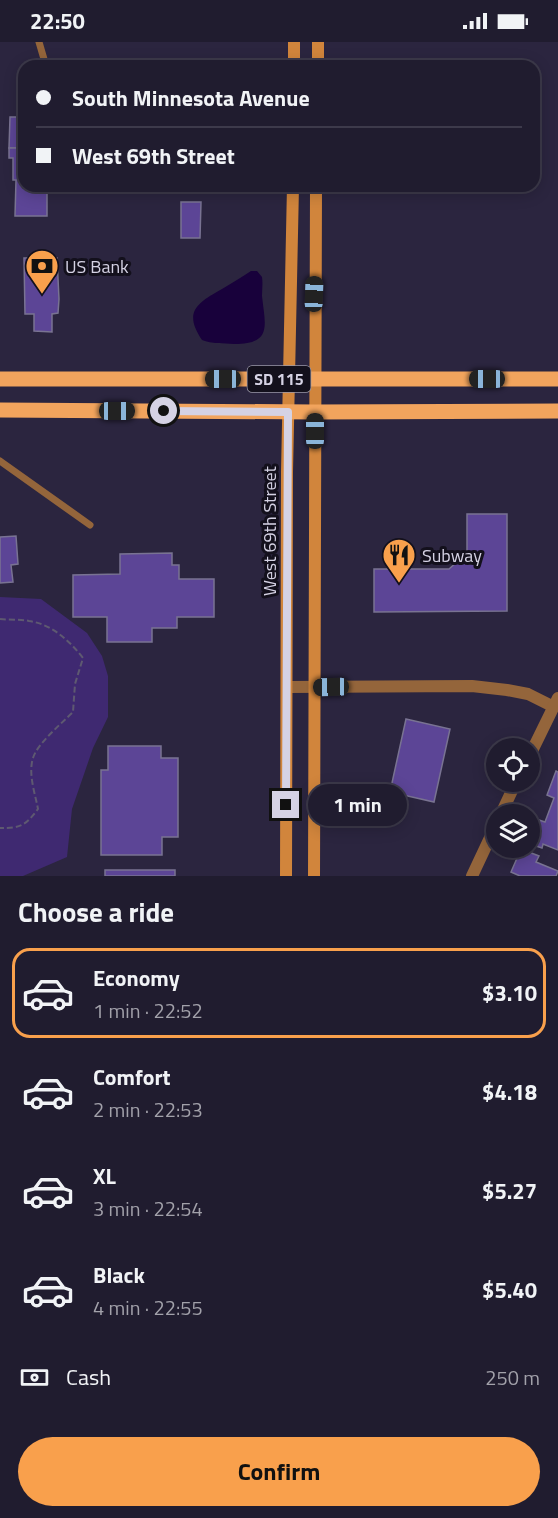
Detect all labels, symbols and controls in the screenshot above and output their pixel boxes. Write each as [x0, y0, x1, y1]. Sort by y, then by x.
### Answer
text: 22:50 [30, 4, 85, 38]
text: South Minnesota Avenue [72, 81, 310, 115]
text: West 69th Street [72, 139, 235, 173]
bank icon: US Bank [24, 248, 60, 295]
place label: US Bank [65, 253, 129, 280]
car [304, 276, 324, 312]
road number: SD 115 [248, 366, 310, 392]
car [205, 370, 241, 388]
car [469, 370, 505, 388]
route start [150, 397, 177, 424]
car [99, 402, 135, 420]
car [306, 413, 324, 449]
street label: West 69th Street [256, 465, 283, 596]
restaurant icon: Subway [381, 537, 417, 584]
place label: Subway [422, 542, 482, 569]
car [313, 678, 349, 696]
map controls [486, 738, 540, 858]
button: locate [486, 738, 540, 792]
callout: 1 min [307, 784, 406, 826]
text: 1 min [333, 789, 382, 820]
route end [272, 791, 299, 818]
button: layers [486, 804, 540, 858]
text: Choose a ride [18, 891, 174, 932]
text: Economy [93, 961, 180, 995]
icon: car [21, 966, 75, 1020]
text: $3.10 [482, 976, 537, 1010]
text: 1 min · 22:52 [93, 995, 203, 1026]
text: Comfort [93, 1060, 171, 1094]
icon: car [21, 1065, 75, 1119]
text: $4.18 [482, 1075, 537, 1109]
text: 2 min · 22:53 [93, 1094, 203, 1125]
text: XL [93, 1159, 116, 1193]
icon: car [21, 1164, 75, 1218]
text: $5.27 [482, 1174, 537, 1208]
text: 3 min · 22:54 [93, 1193, 203, 1224]
text: Black [93, 1258, 145, 1292]
icon: car [21, 1263, 75, 1317]
text: $5.40 [482, 1273, 537, 1307]
text: 4 min · 22:55 [93, 1292, 203, 1323]
text: Cash [66, 1360, 111, 1394]
icon: cash [18, 1361, 51, 1394]
text: 250 m [485, 1362, 540, 1393]
button: Confirm [18, 1437, 540, 1506]

